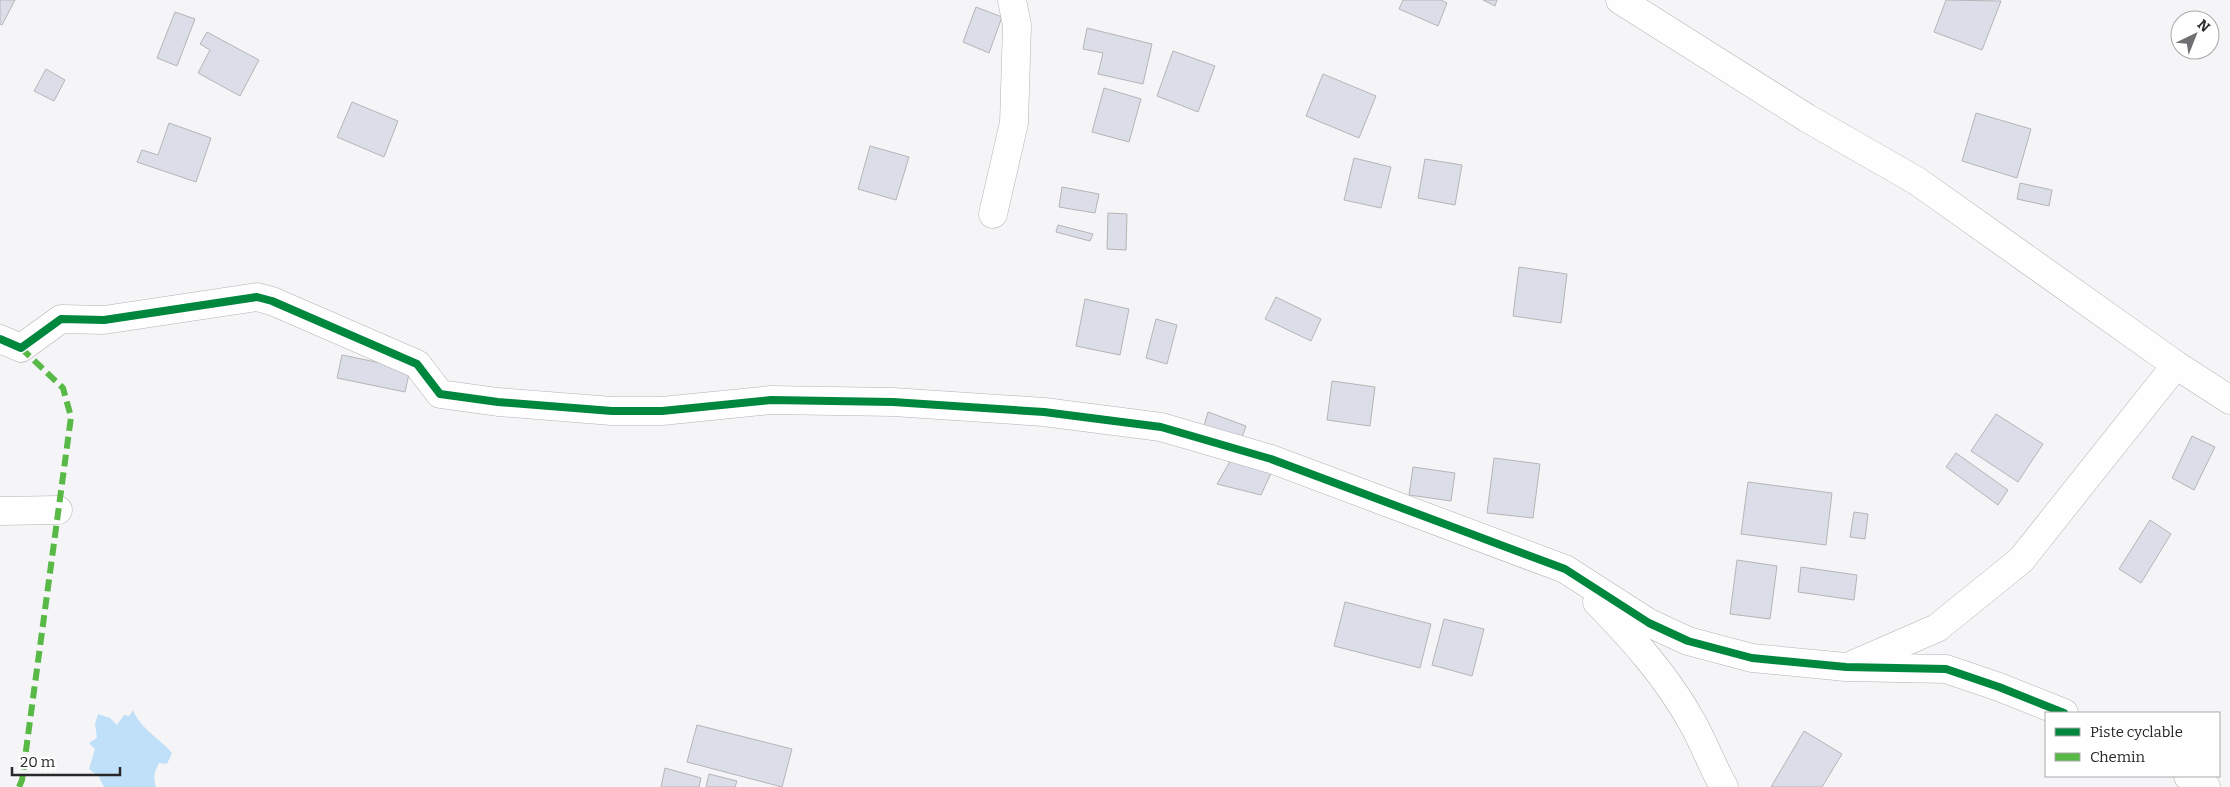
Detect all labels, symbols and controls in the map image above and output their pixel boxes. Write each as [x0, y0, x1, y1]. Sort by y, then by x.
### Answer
north arrow [2170, 10, 2220, 60]
text: N [2194, 16, 2213, 36]
legend [2045, 712, 2220, 777]
text: Piste cyclable [2090, 723, 2183, 741]
scale bar [12, 744, 120, 776]
text: Chemin [2090, 748, 2146, 766]
text: 20 m [20, 753, 56, 771]

